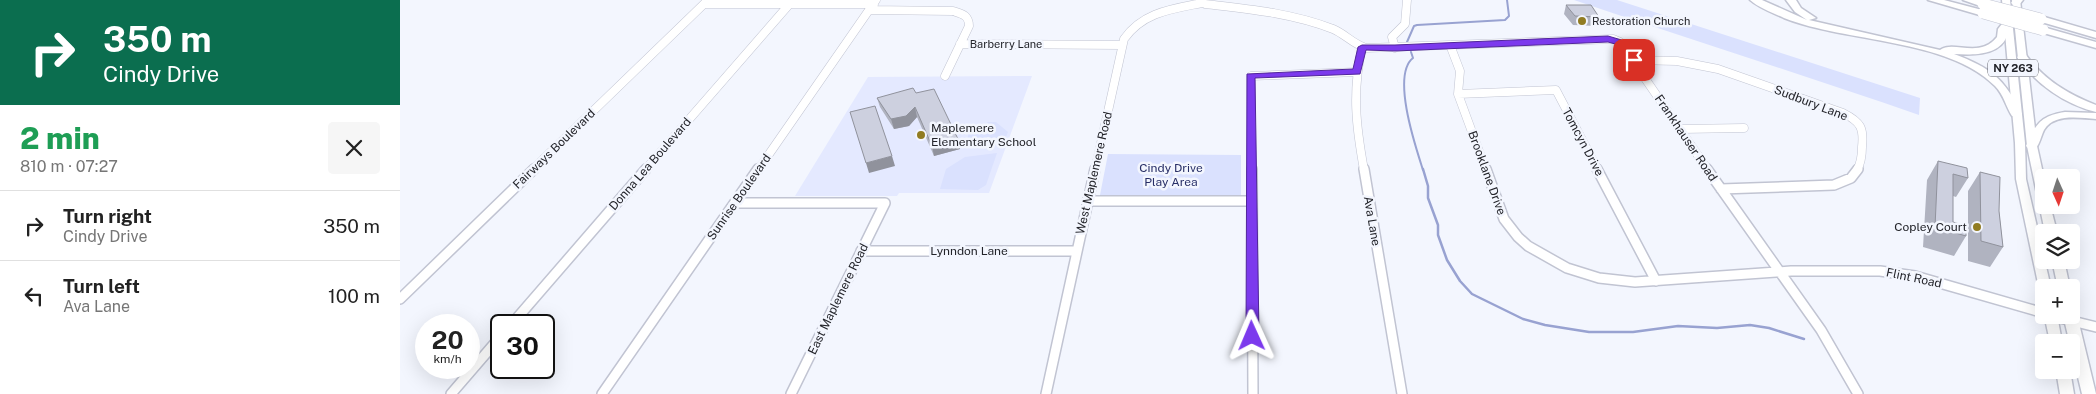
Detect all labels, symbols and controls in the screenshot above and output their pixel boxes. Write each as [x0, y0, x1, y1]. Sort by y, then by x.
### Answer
marker: Restoration Church [1576, 15, 1588, 27]
place label: Restoration Church [1592, 15, 1690, 27]
text: 350 m [103, 19, 212, 60]
icon: right [20, 20, 85, 85]
street label: Barberry Lane [970, 38, 1042, 50]
pin [1613, 39, 1655, 81]
icon: arrive [1620, 46, 1648, 74]
road number: NY 263 [1988, 59, 2038, 76]
text: Cindy Drive [103, 61, 219, 87]
street label: Sudbury Lane [1772, 83, 1850, 124]
street label: Frankhauser Road [1652, 92, 1720, 184]
street label: Fairways Boulevard [510, 106, 598, 192]
street label: Tomcyn Drive [1559, 106, 1607, 179]
street label: West Maplemere Road [1073, 110, 1115, 236]
street label: Donna Lea Boulevard [606, 115, 694, 213]
text: 2 min [20, 120, 100, 156]
place label: Maplemere Elementary School [931, 121, 1037, 149]
button: close [328, 122, 380, 174]
marker: Maplemere Elementary School [915, 129, 927, 141]
street label: Brooklane Drive [1465, 129, 1509, 217]
street label: Sunrise Boulevard [704, 151, 774, 243]
text: 810 m · 07:27 [20, 157, 118, 176]
park label: Cindy Drive Play Area [1139, 161, 1203, 189]
north arrow [2035, 169, 2080, 214]
map controls [2035, 169, 2080, 379]
street label: Ava Lane [1361, 195, 1383, 247]
text: Turn right [63, 205, 152, 227]
icon: right [20, 212, 48, 240]
text: 350 m [323, 215, 380, 237]
place label: Copley Court [1894, 220, 1967, 234]
marker: Copley Court [1971, 221, 1983, 233]
button: layers [2035, 224, 2080, 269]
text: Cindy Drive [63, 227, 148, 246]
street label: East Maplemere Road [805, 241, 871, 357]
street label: Lynndon Lane [930, 244, 1008, 258]
street label: Flint Road [1885, 265, 1943, 291]
text: Turn left [63, 275, 140, 297]
button: + [2035, 279, 2080, 324]
icon: left [20, 282, 48, 310]
text: 100 m [328, 285, 380, 307]
text: Ava Lane [63, 297, 130, 316]
position arrow [1225, 309, 1277, 361]
speed limit sign: 30 [490, 314, 555, 379]
text: 20 [432, 325, 464, 355]
button: − [2035, 334, 2080, 379]
text: km/h [433, 352, 462, 366]

